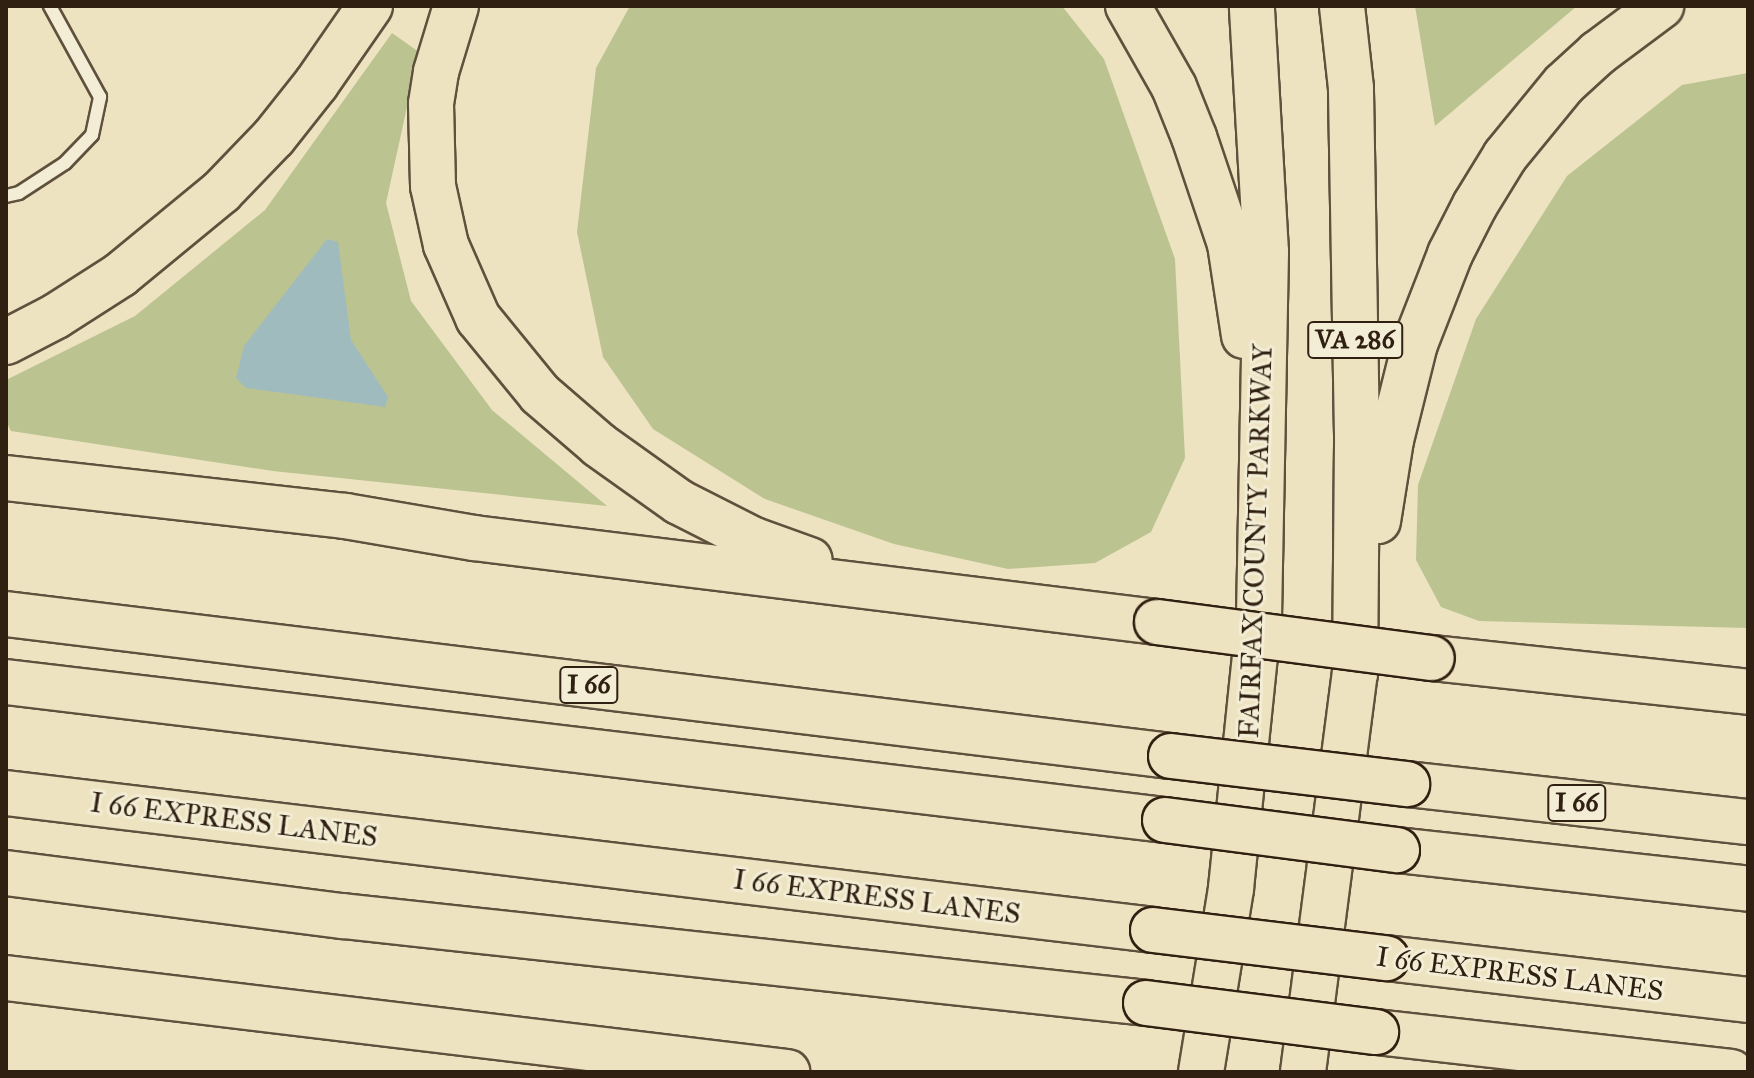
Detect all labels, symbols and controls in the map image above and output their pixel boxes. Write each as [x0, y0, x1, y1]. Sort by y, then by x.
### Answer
road number: VA 286 [1307, 318, 1403, 362]
street label: FAIRFAX COUNTY PARKWAY [1232, 343, 1280, 739]
road number: I 66 [559, 663, 619, 707]
road number: I 66 [1547, 781, 1607, 825]
street label: I 66 EXPRESS LANES [89, 786, 379, 854]
street label: I 66 EXPRESS LANES [732, 863, 1022, 931]
street label: I 66 EXPRESS LANES [1375, 940, 1665, 1008]

